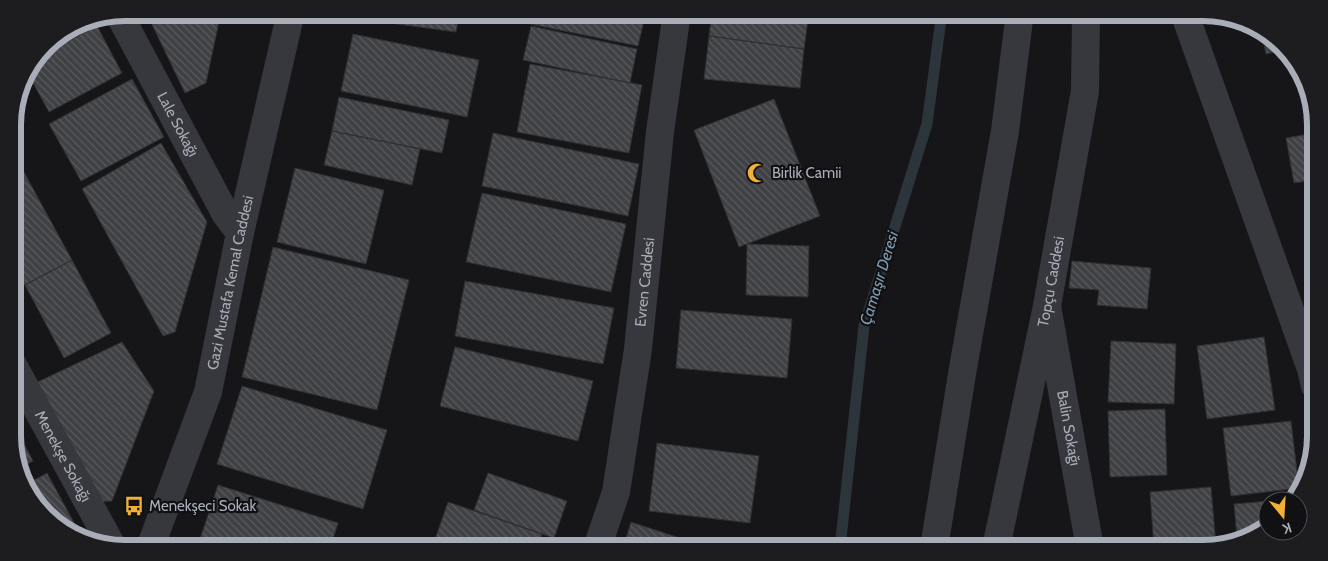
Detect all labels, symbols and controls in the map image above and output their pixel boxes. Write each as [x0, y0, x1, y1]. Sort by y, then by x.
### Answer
street label: Lale Sokağı [153, 89, 202, 160]
mosque icon: Birlik Camii [746, 162, 768, 184]
place label: Birlik Camii [772, 164, 842, 182]
street label: Gazi Mustafa Kemal Caddesi [204, 194, 257, 372]
water label: Çamaşır Deresi [856, 228, 902, 327]
street label: Topçu Caddesi [1034, 235, 1068, 329]
street label: Evren Caddesi [631, 237, 658, 328]
street label: Balin Sokağı [1053, 389, 1084, 467]
street label: Menekşe Sokağı [31, 407, 95, 505]
north arrow [1258, 491, 1308, 541]
bus stop icon: Menekşeci Sokak [123, 495, 145, 517]
place label: Menekşeci Sokak [149, 497, 257, 515]
text: K [1280, 518, 1294, 538]

